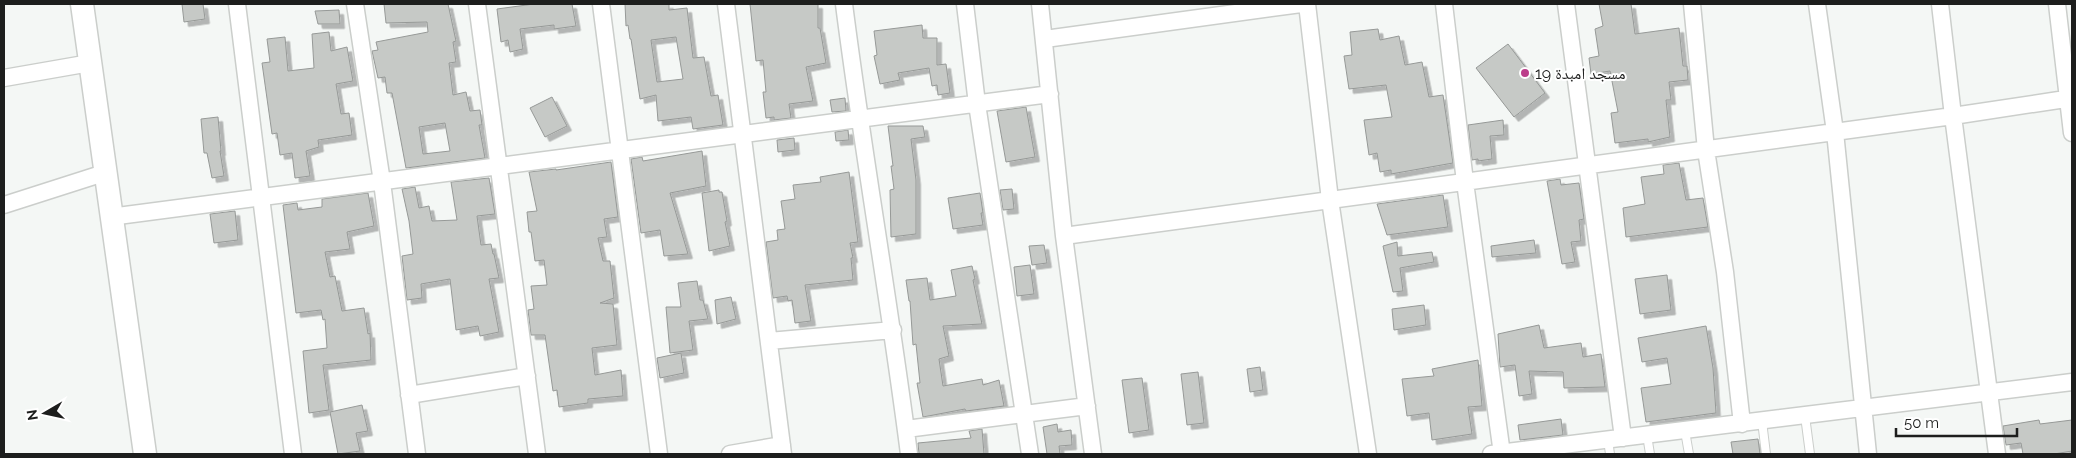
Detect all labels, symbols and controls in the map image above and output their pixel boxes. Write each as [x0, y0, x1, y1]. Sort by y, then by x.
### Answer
place label: مسجد امبدة 19 [1535, 64, 1625, 83]
marker: مسجد امبدة 19 [1519, 67, 1531, 79]
north arrow [20, 388, 70, 438]
scale bar [1896, 406, 2017, 438]
text: N [23, 409, 41, 422]
text: 50 m [1904, 414, 1939, 432]

